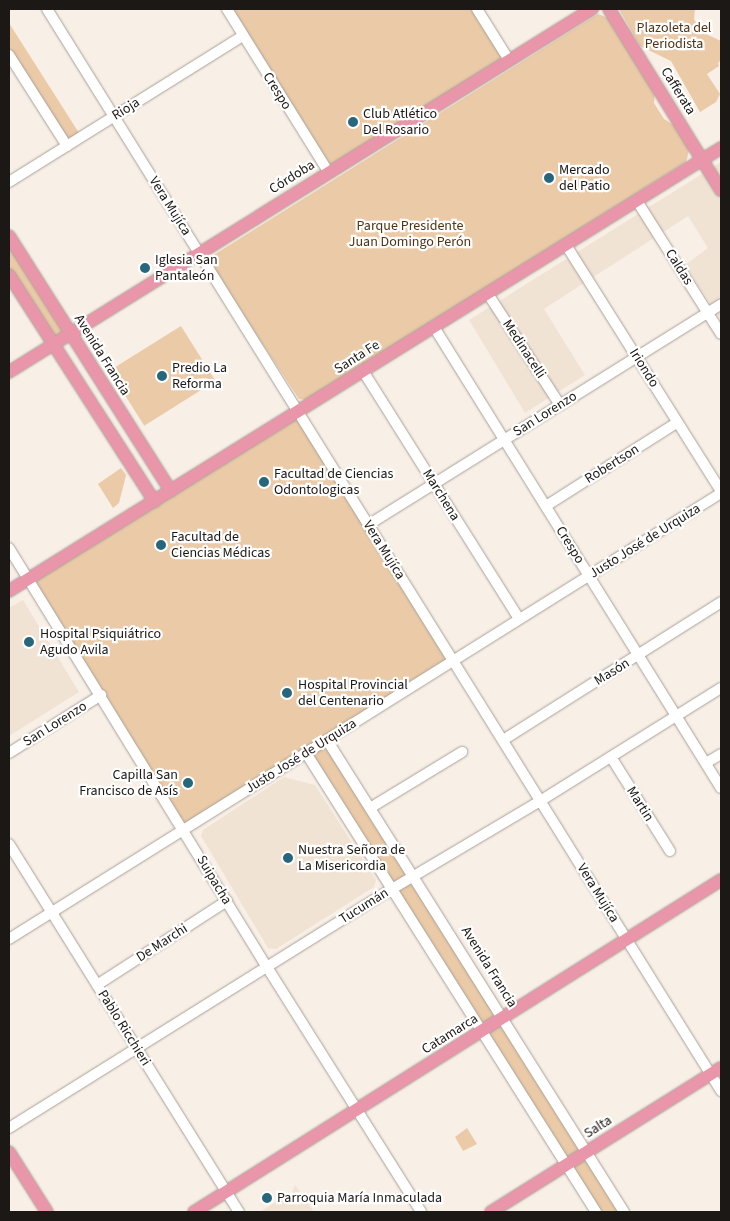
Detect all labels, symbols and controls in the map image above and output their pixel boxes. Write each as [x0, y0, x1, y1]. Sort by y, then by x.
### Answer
park label: Plazoleta del Periodista [637, 20, 711, 52]
street label: Cafferata [657, 64, 699, 118]
street label: Crespo [259, 69, 295, 113]
street label: Rioja [109, 94, 143, 124]
place label: Club Atlético Del Rosario [363, 106, 437, 138]
marker: Club Atlético Del Rosario [347, 116, 359, 128]
street label: Córdoba [266, 157, 318, 197]
place label: Mercado del Patio [559, 162, 610, 194]
marker: Mercado del Patio [543, 172, 555, 184]
street label: Vera Mujíca [145, 173, 195, 239]
park label: Parque Presidente Juan Domingo Perón [349, 218, 471, 250]
street label: Caldas [661, 246, 697, 288]
place label: Iglesia San Pantaleón [155, 252, 218, 284]
marker: Iglesia San Pantaleón [139, 262, 151, 274]
street label: Avenida Francia [70, 311, 134, 399]
street label: Medinacelli [499, 316, 549, 382]
street label: Santa Fe [331, 337, 383, 377]
street label: Iriondo [626, 345, 662, 391]
place label: Predio La Reforma [172, 360, 227, 392]
marker: Predio La Reforma [156, 370, 168, 382]
street label: San Lorenzo [510, 388, 580, 440]
street label: Robertson [582, 441, 642, 487]
place label: Facultad de Ciencias Odontologicas [274, 466, 393, 498]
street label: Marchena [419, 466, 463, 524]
marker: Facultad de Ciencias Odontologicas [258, 476, 270, 488]
street label: Justo José de Urquiza [586, 500, 704, 582]
street label: Vera Mujíca [359, 517, 409, 583]
street label: Crespo [552, 523, 588, 567]
place label: Facultad de Ciencias Médicas [171, 529, 270, 562]
marker: Facultad de Ciencias Médicas [155, 539, 167, 551]
place label: Hospital Psiquiátrico Agudo Avila [40, 626, 161, 658]
marker: Hospital Psiquiátrico Agudo Avila [22, 635, 36, 649]
street label: Masón [591, 655, 633, 689]
place label: Hospital Provincial del Centenario [298, 677, 408, 710]
marker: Hospital Provincial del Centenario [280, 686, 294, 700]
street label: San Lorenzo [20, 698, 90, 750]
street label: Justo José de Urquiza [242, 715, 360, 797]
place label: Capilla San Francisco de Asís [79, 767, 178, 800]
marker: Capilla San Francisco de Asís [182, 777, 194, 789]
street label: Martin [623, 783, 657, 825]
place label: Nuestra Señora de La Misericordia [298, 842, 405, 874]
street label: Suipacha [193, 852, 235, 908]
marker: Nuestra Señora de La Misericordia [282, 852, 294, 864]
street label: Vera Mujíca [573, 860, 623, 926]
street label: Tucumán [336, 884, 392, 928]
street label: De Marchi [133, 920, 191, 966]
street label: Avenida Francia [457, 923, 521, 1011]
street label: Pablo Ricchieri [94, 987, 154, 1069]
street label: Catamarca [419, 1010, 481, 1058]
street label: Salta [581, 1112, 615, 1142]
place label: Parroquia María Inmaculada [277, 1190, 442, 1206]
marker: Parroquia María Inmaculada [261, 1192, 273, 1204]

